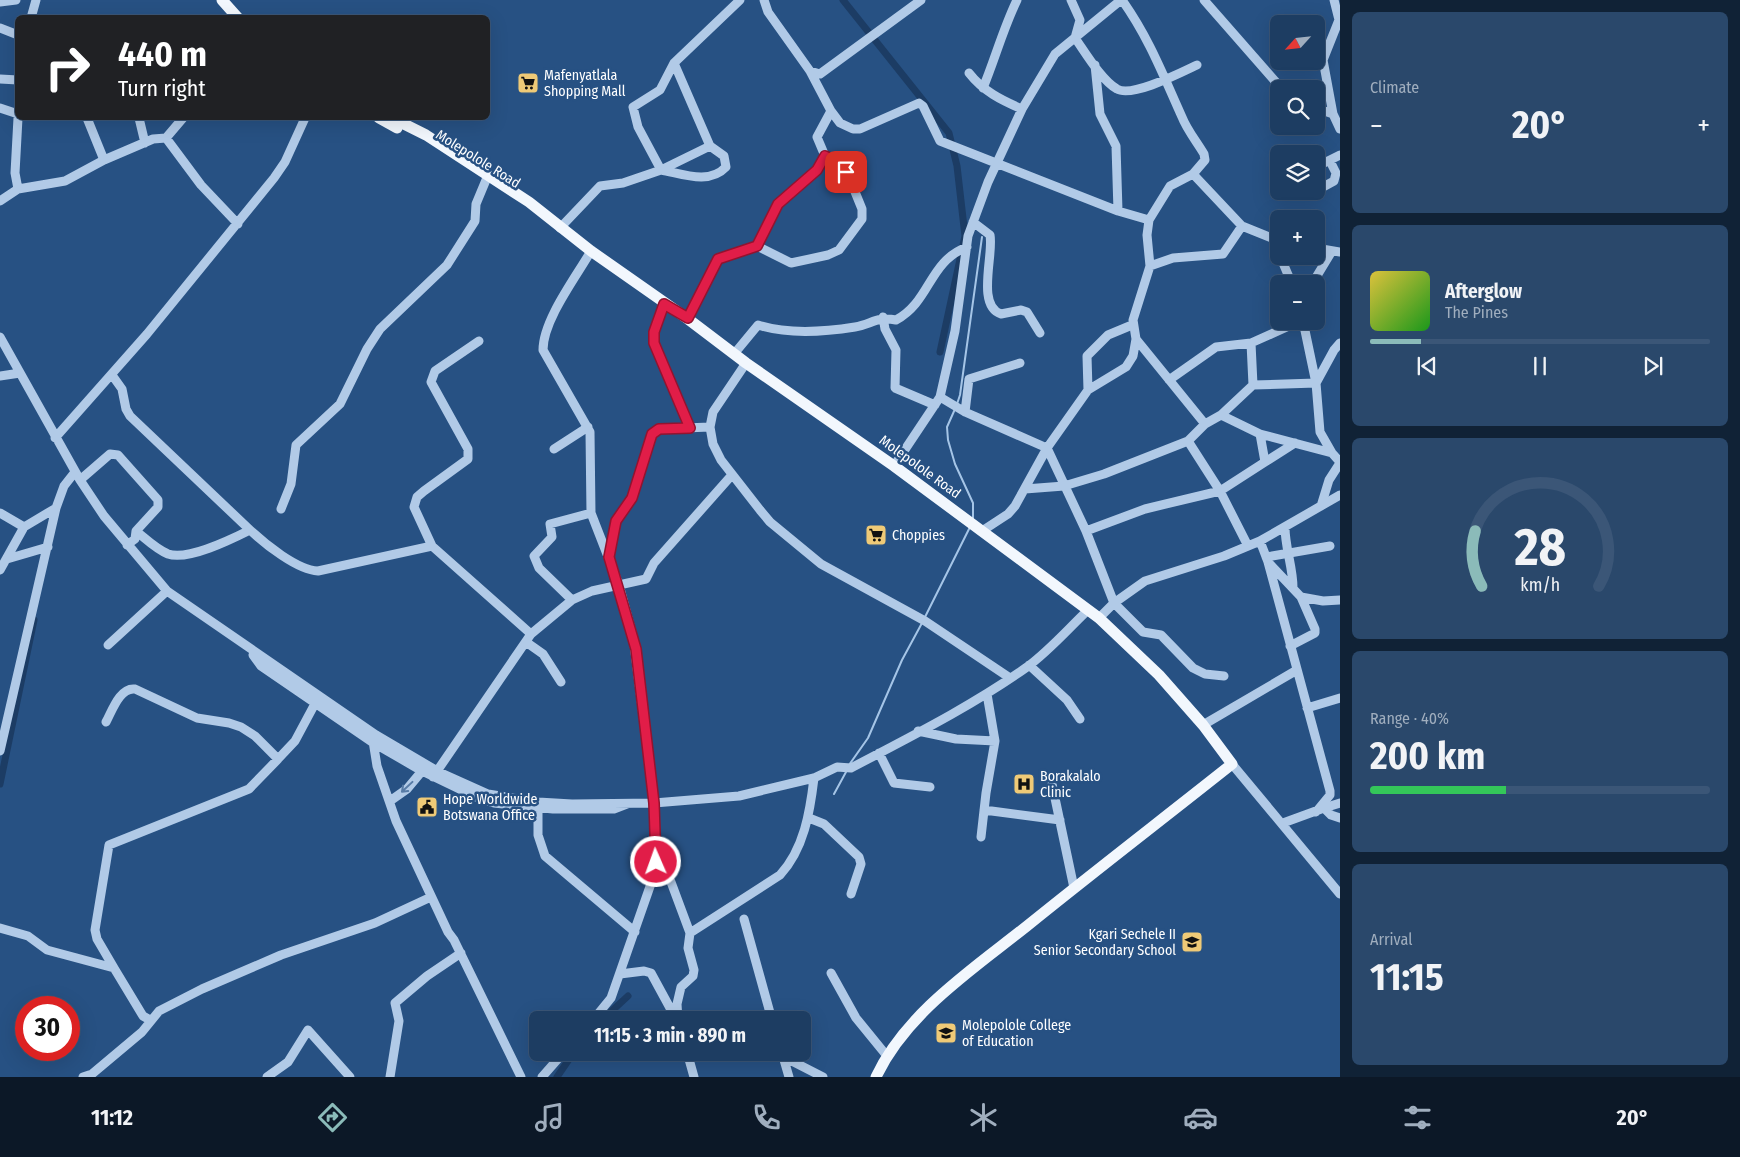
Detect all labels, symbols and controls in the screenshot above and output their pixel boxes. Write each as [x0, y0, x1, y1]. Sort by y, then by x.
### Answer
north arrow [1270, 15, 1325, 70]
map controls [1270, 15, 1325, 330]
text: 440 m [118, 33, 207, 75]
icon: right [35, 35, 100, 100]
place label: Mafenyatlala Shopping Mall [544, 67, 626, 100]
supermarket icon: Mafenyatlala Shopping Mall [516, 71, 540, 95]
text: Turn right [118, 75, 206, 102]
text: Climate [1370, 78, 1419, 97]
button: search [1270, 80, 1325, 135]
text: 20° [1512, 102, 1568, 148]
text: − [1370, 109, 1383, 142]
text: + [1697, 109, 1710, 142]
street label: Molepolole Road [433, 126, 523, 192]
button: layers [1270, 145, 1325, 200]
pin [825, 151, 867, 193]
icon: arrive [832, 158, 860, 186]
button: + [1270, 210, 1325, 265]
button: − [1270, 275, 1325, 330]
text: Afterglow [1445, 280, 1522, 303]
text: The Pines [1445, 303, 1508, 322]
icon: previous [1413, 352, 1441, 380]
icon: pause [1526, 352, 1554, 380]
icon: next [1639, 352, 1667, 380]
street label: Molepolole Road [876, 432, 964, 502]
text: 28 [1513, 516, 1566, 579]
supermarket icon: Choppies [864, 523, 888, 547]
place label: Choppies [892, 527, 945, 544]
text: km/h [1520, 574, 1560, 596]
text: Range · 40% [1370, 709, 1449, 728]
text: 200 km [1370, 733, 1485, 779]
place label: Borakalalo Clinic [1040, 768, 1101, 801]
hospital icon: Borakalalo Clinic [1012, 772, 1036, 796]
one-way arrow [401, 782, 414, 793]
place label: Hope Worldwide Botswana Office [443, 791, 537, 824]
public building icon: Hope Worldwide Botswana Office [415, 795, 439, 819]
position arrow [629, 835, 681, 887]
place label: Kgari Sechele II Senior Secondary School [1034, 926, 1176, 959]
school or university icon: Kgari Sechele II Senior Secondary School [1180, 930, 1204, 954]
text: Arrival [1370, 930, 1412, 949]
text: 11:15 [1370, 954, 1444, 1000]
speed limit sign: 30 [15, 996, 80, 1061]
place label: Molepolole College of Education [962, 1017, 1071, 1050]
school or university icon: Molepolole College of Education [934, 1021, 958, 1045]
text: 11:15 · 3 min · 890 m [594, 1024, 746, 1047]
icon: directions [315, 1100, 350, 1135]
icon: music [532, 1100, 567, 1135]
icon: phone [749, 1100, 784, 1135]
icon: climate [966, 1100, 1001, 1135]
icon: car [1183, 1100, 1218, 1135]
icon: filters [1400, 1100, 1435, 1135]
text: 11:12 [91, 1104, 133, 1131]
text: 20° [1617, 1104, 1649, 1131]

